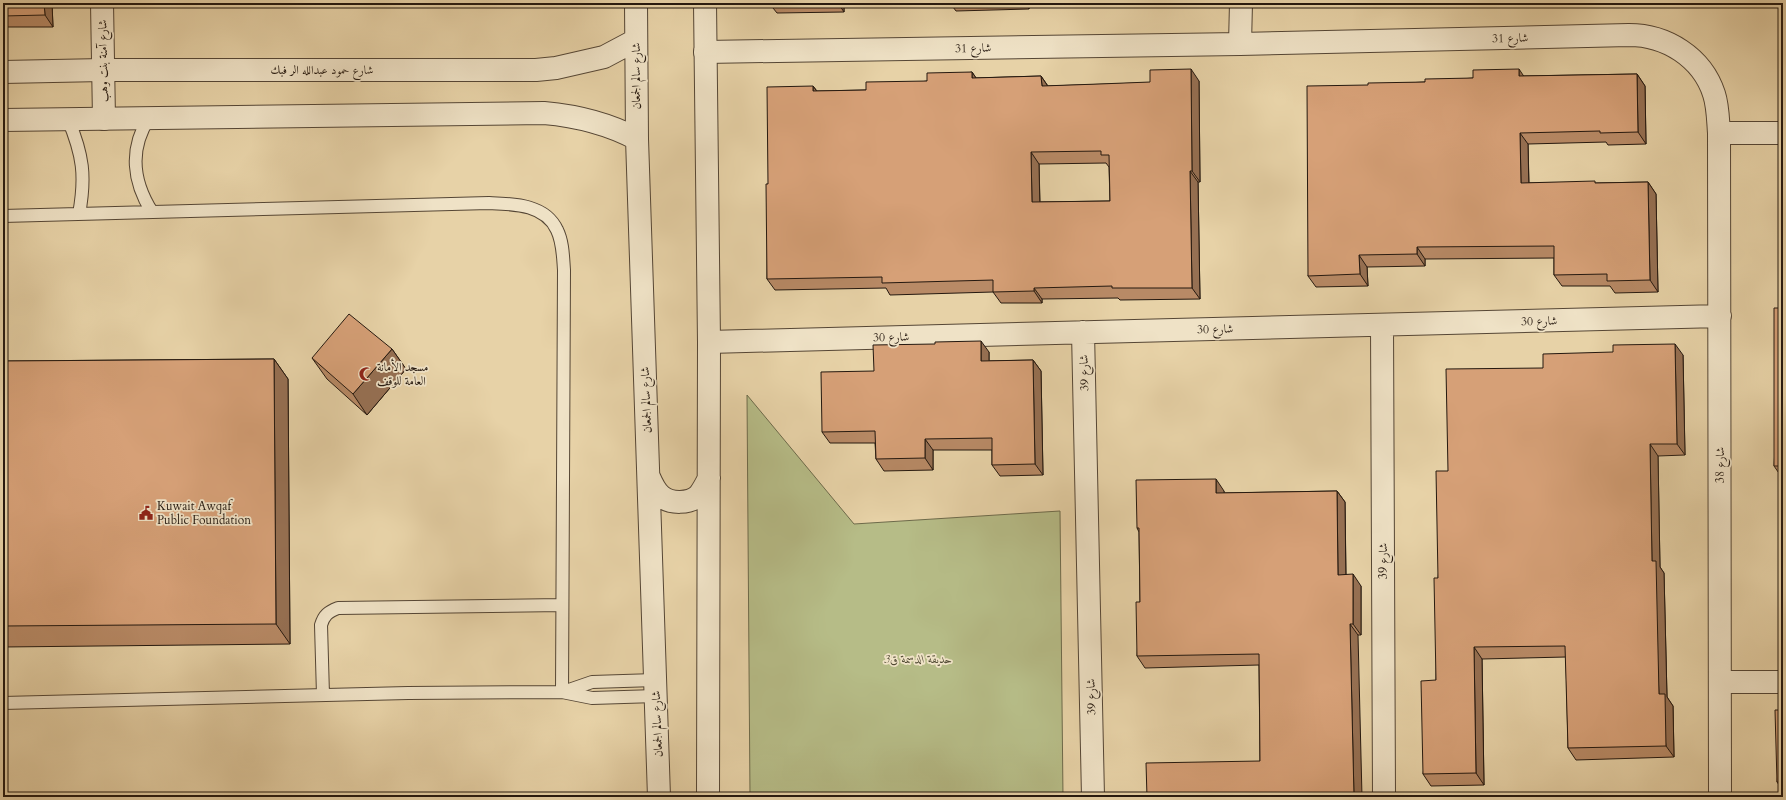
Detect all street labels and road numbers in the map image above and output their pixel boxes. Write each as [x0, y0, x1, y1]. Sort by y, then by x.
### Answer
street label: شارع آمنة بنت وهب [94, 19, 115, 102]
street label: شارع 31 [1492, 30, 1529, 49]
street label: شارع 31 [955, 40, 992, 59]
street label: شارع سالم الجمعان [628, 43, 647, 109]
street label: شارع حمود عبدالله الر فبك [271, 62, 374, 81]
street label: شارع 30 [1521, 313, 1558, 332]
street label: شارع 30 [1197, 321, 1234, 340]
street label: شارع 30 [873, 329, 910, 348]
street label: شارع 39 [1076, 354, 1095, 391]
street label: شارع سالم الجمعان [637, 366, 658, 434]
street label: شارع 38 [1712, 447, 1731, 483]
street label: شارع 39 [1375, 543, 1394, 579]
street label: شارع 39 [1083, 678, 1102, 715]
street label: شارع سالم الجمعان [648, 690, 669, 758]

